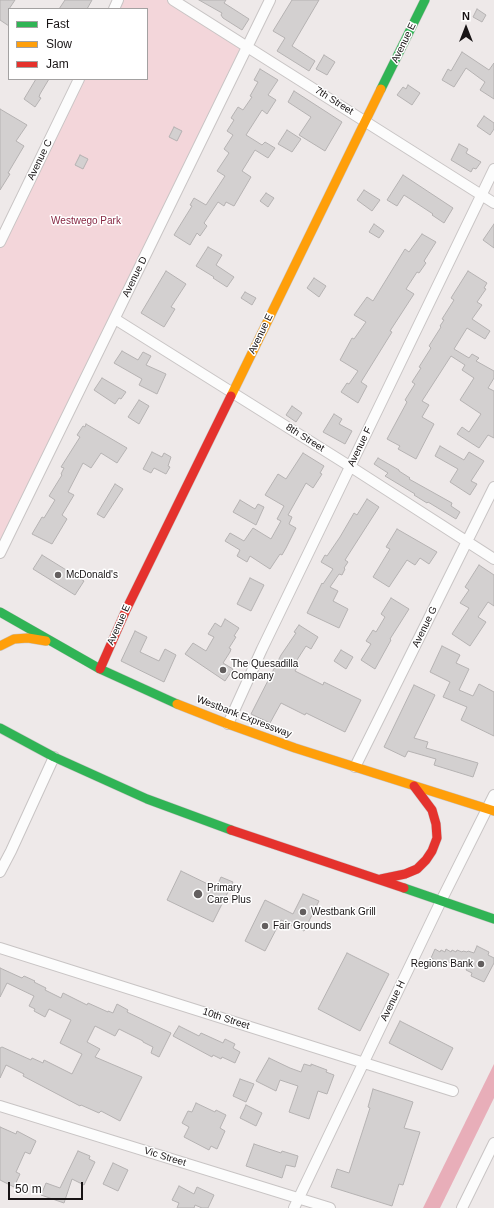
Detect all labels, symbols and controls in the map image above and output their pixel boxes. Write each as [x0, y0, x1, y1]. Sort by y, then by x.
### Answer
legend [8, 8, 148, 80]
north arrow [446, 8, 486, 48]
text: N [462, 10, 470, 22]
text: Fast [46, 17, 69, 31]
street label: Avenue E [389, 21, 419, 65]
text: Slow [46, 37, 72, 51]
text: Jam [46, 57, 69, 71]
street label: 7th Street [312, 84, 356, 118]
street label: Avenue C [25, 138, 55, 182]
park label: Westwego Park [51, 215, 121, 227]
street label: Avenue D [120, 255, 150, 299]
street label: Avenue E [246, 312, 276, 356]
street label: 8th Street [283, 421, 327, 455]
street label: Avenue F [345, 425, 375, 469]
place label: McDonald's [66, 569, 118, 581]
marker: McDonald's [53, 570, 63, 580]
street label: Avenue E [105, 603, 133, 647]
street label: Avenue G [410, 604, 440, 650]
place label: The Quesadilla Company [231, 658, 298, 682]
marker: The Quesadilla Company [218, 665, 228, 675]
street label: Westbank Expressway [195, 693, 293, 741]
place label: Primary Care Plus [207, 882, 251, 906]
marker: Primary Care Plus [192, 888, 204, 900]
place label: Westbank Grill [311, 906, 376, 918]
marker: Westbank Grill [298, 907, 308, 917]
place label: Fair Grounds [273, 920, 331, 932]
marker: Fair Grounds [260, 921, 270, 931]
place label: Regions Bank [411, 958, 473, 970]
marker: Regions Bank [476, 959, 486, 969]
street label: Avenue H [378, 979, 408, 1023]
street label: 10th Street [201, 1006, 251, 1032]
street label: Vic Street [143, 1145, 187, 1169]
scale bar [10, 1174, 85, 1200]
text: 50 m [15, 1182, 42, 1196]

